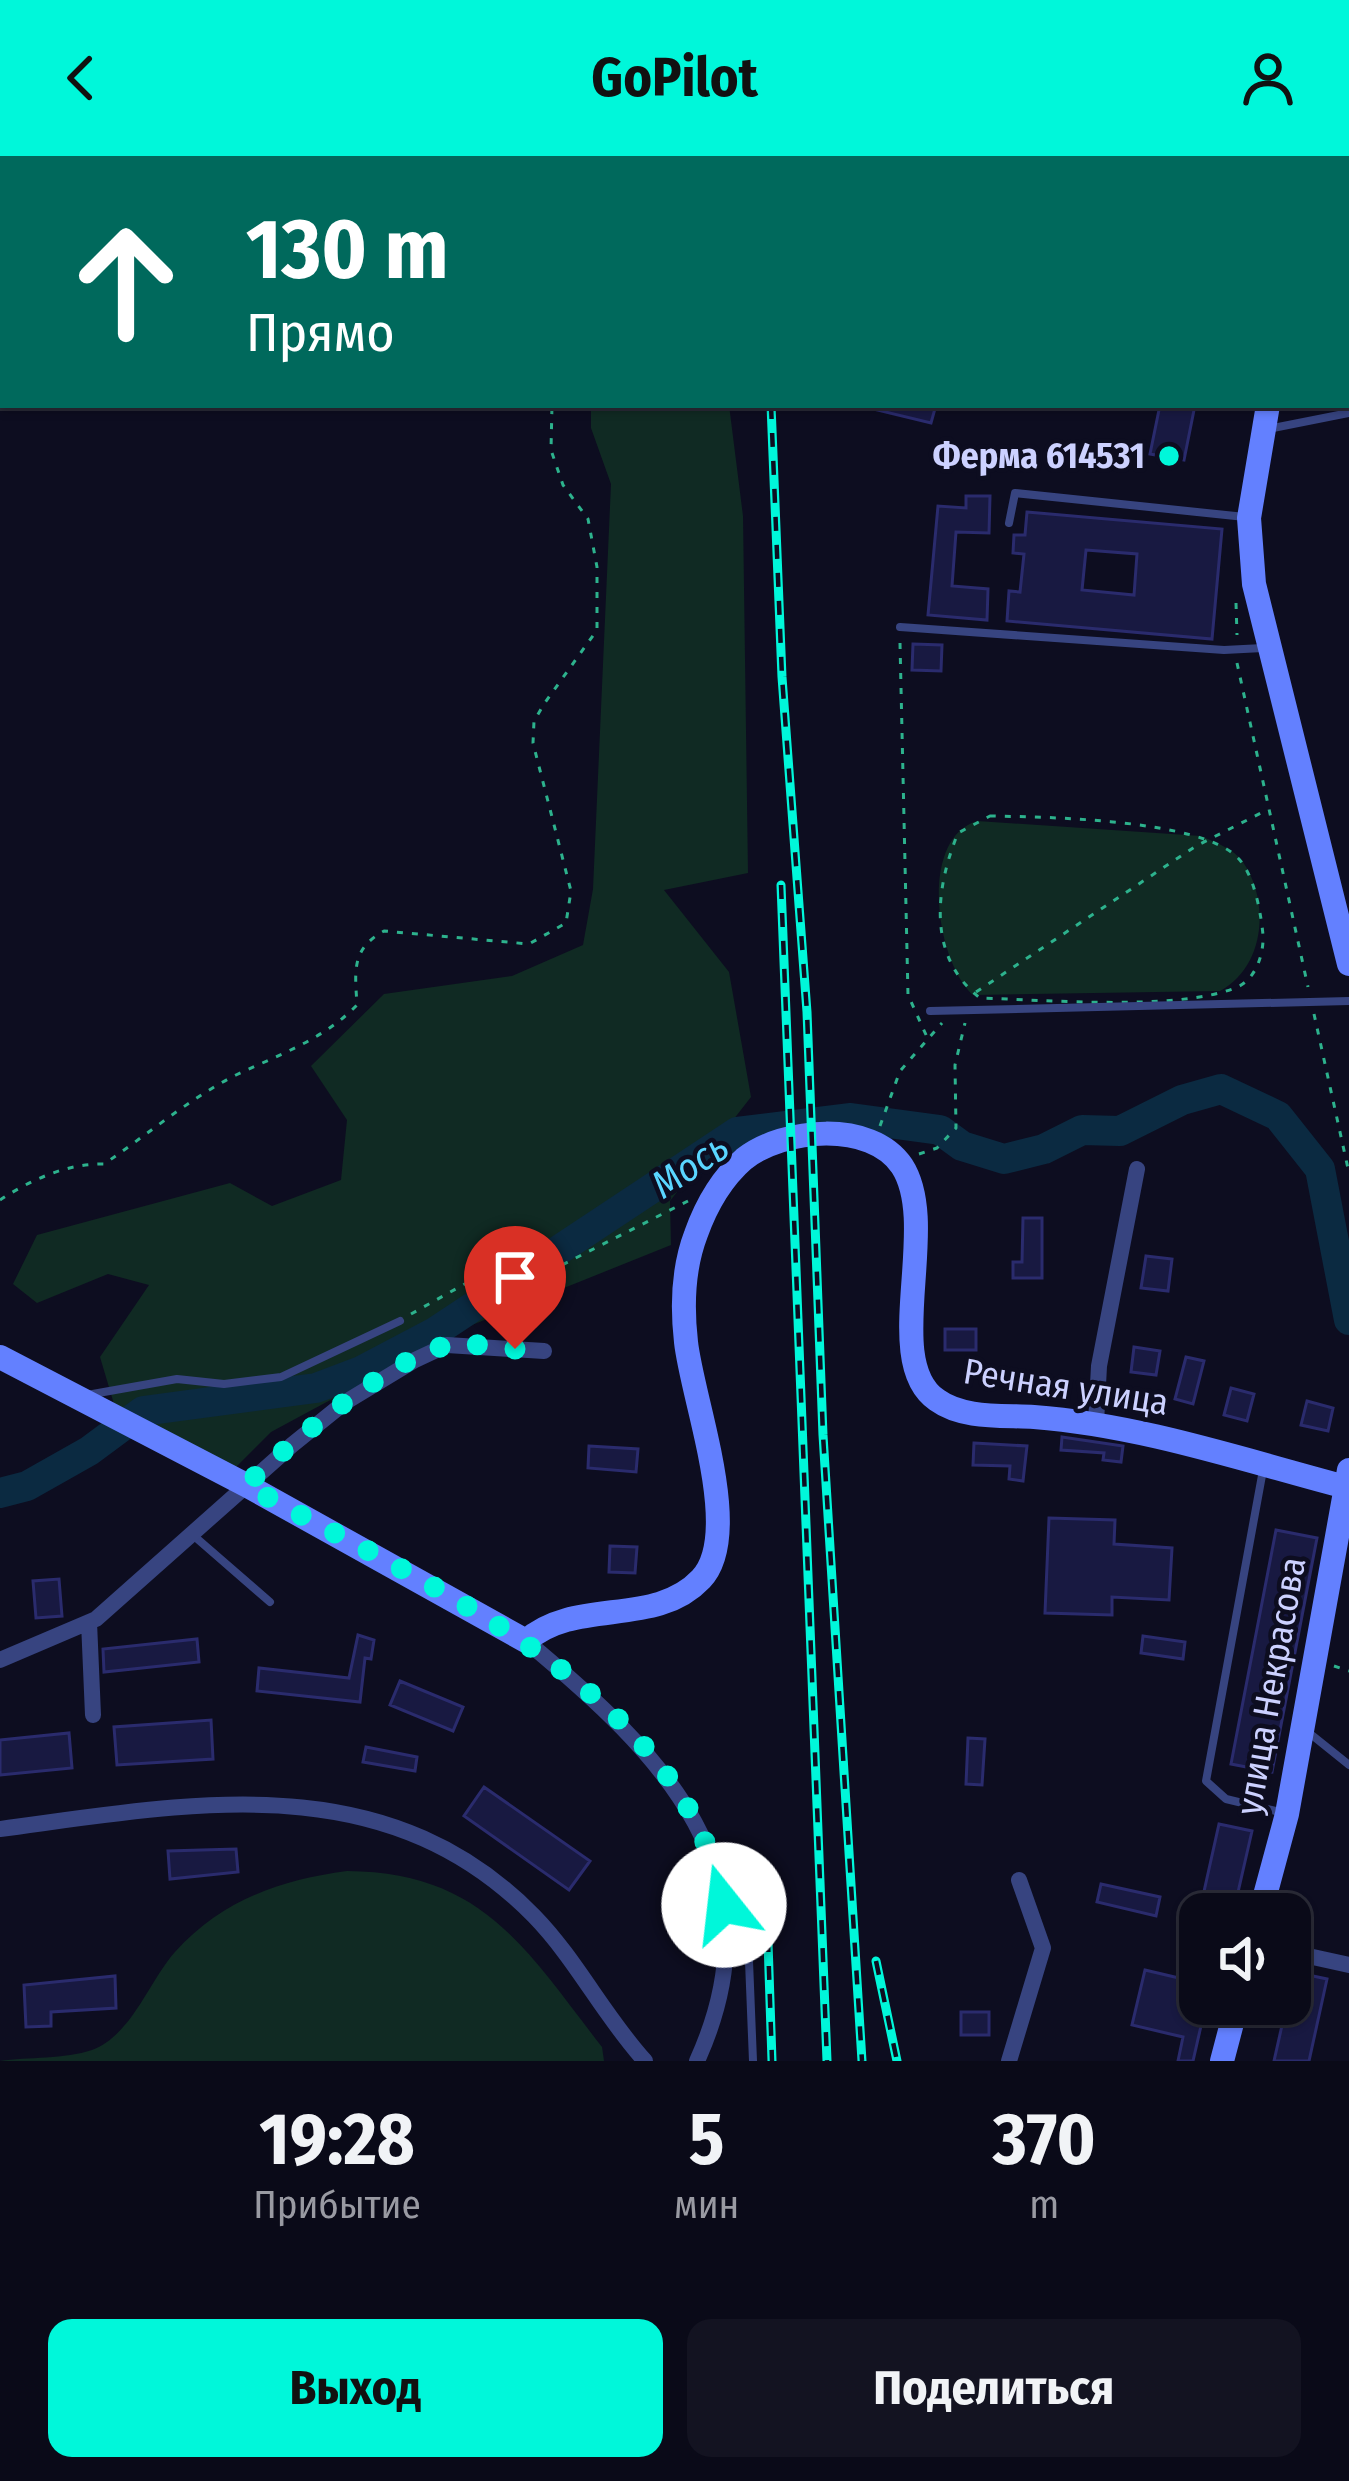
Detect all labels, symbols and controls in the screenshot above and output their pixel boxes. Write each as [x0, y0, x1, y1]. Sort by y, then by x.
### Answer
icon: back [48, 45, 114, 111]
icon: person [1235, 45, 1301, 111]
text: GoPilot [591, 46, 758, 110]
text: 130 m [246, 199, 449, 300]
icon: ahead [48, 204, 204, 360]
text: Прямо [246, 301, 395, 365]
place label: Ферма 614531 [933, 434, 1145, 478]
marker: Ферма 614531 [1156, 443, 1182, 469]
water label: Мось [643, 1124, 737, 1208]
pin [464, 1226, 566, 1349]
icon: arrive [482, 1244, 548, 1310]
street label: Речная улица [961, 1349, 1171, 1425]
street label: улица Некрасова [1227, 1554, 1315, 1818]
position arrow [661, 1842, 787, 1968]
map controls [1179, 1893, 1311, 2025]
button: sound [1179, 1893, 1311, 2025]
text: 19:28 [259, 2097, 415, 2183]
text: 5 [689, 2097, 724, 2183]
text: 370 [993, 2097, 1096, 2183]
text: Прибытие [253, 2182, 421, 2228]
text: мин [674, 2182, 739, 2228]
text: m [1029, 2182, 1059, 2228]
button: Выход [48, 2319, 663, 2457]
button: Поделиться [687, 2319, 1301, 2457]

